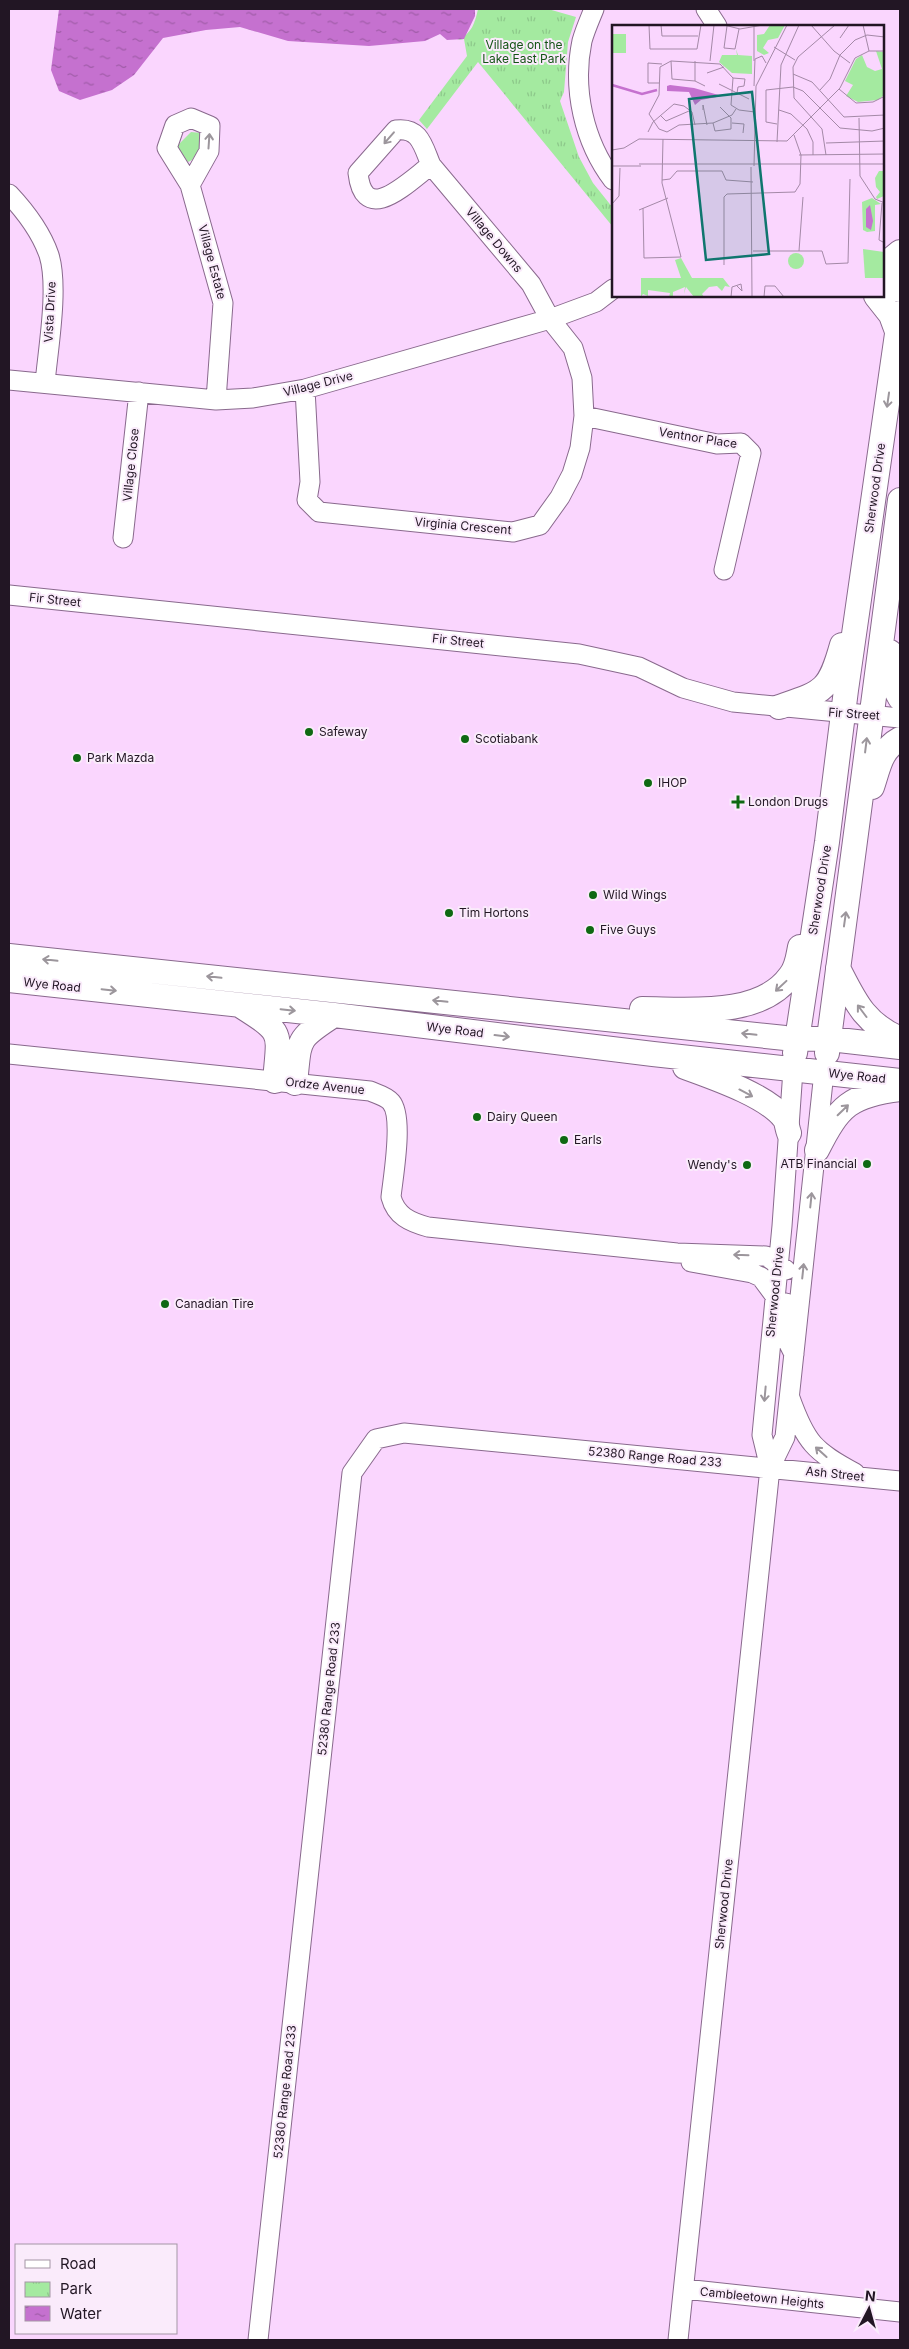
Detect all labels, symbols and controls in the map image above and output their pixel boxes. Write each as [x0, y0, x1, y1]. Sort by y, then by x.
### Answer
inset map [612, 25, 884, 298]
park label: Village on the Lake East Park [482, 37, 566, 66]
one-way arrow [383, 131, 395, 144]
one-way arrow [205, 134, 214, 150]
street label: Village Downs [463, 204, 526, 275]
street label: Village Estate [195, 223, 230, 301]
street label: Vista Drive [40, 281, 59, 343]
street label: Village Drive [281, 368, 354, 399]
one-way arrow [883, 391, 893, 407]
street label: Ventnor Place [658, 424, 738, 451]
street label: Village Close [119, 428, 142, 502]
street label: Sherwood Drive [861, 442, 888, 534]
street label: Virginia Crescent [414, 514, 512, 537]
street label: Fir Street [29, 589, 82, 610]
street label: Fir Street [432, 630, 485, 651]
street label: Fir Street [828, 704, 880, 723]
place label: Safeway [319, 724, 368, 739]
marker: Safeway [303, 726, 315, 738]
place label: Scotiabank [475, 731, 539, 746]
marker: Scotiabank [459, 733, 471, 745]
one-way arrow [862, 738, 872, 754]
place label: Park Mazda [87, 750, 154, 765]
marker: Park Mazda [71, 752, 83, 764]
place label: IHOP [658, 775, 687, 790]
marker: IHOP [642, 777, 654, 789]
place label: London Drugs [748, 794, 828, 809]
marker: London Drugs [732, 796, 744, 808]
street label: Sherwood Drive [805, 844, 834, 936]
place label: Wild Wings [603, 887, 667, 902]
marker: Wild Wings [587, 889, 599, 901]
place label: Tim Hortons [459, 905, 529, 920]
marker: Tim Hortons [443, 907, 455, 919]
one-way arrow [840, 912, 850, 928]
place label: Five Guys [600, 922, 656, 937]
marker: Five Guys [584, 924, 596, 936]
one-way arrow [42, 955, 58, 965]
one-way arrow [206, 972, 222, 982]
street label: Wye Road [23, 974, 82, 995]
one-way arrow [774, 980, 787, 992]
one-way arrow [101, 986, 117, 995]
one-way arrow [432, 997, 448, 1006]
one-way arrow [280, 1005, 296, 1015]
one-way arrow [856, 1005, 867, 1018]
street label: Wye Road [426, 1019, 485, 1040]
one-way arrow [741, 1029, 757, 1039]
one-way arrow [494, 1031, 510, 1041]
street label: Wye Road [828, 1065, 887, 1086]
street label: Ordze Avenue [285, 1074, 366, 1097]
one-way arrow [739, 1088, 753, 1098]
one-way arrow [837, 1104, 849, 1116]
place label: Dairy Queen [487, 1109, 557, 1124]
marker: Dairy Queen [471, 1111, 483, 1123]
place label: Earls [574, 1132, 602, 1147]
marker: Earls [558, 1134, 570, 1146]
place label: ATB Financial [780, 1156, 857, 1171]
place label: Wendy's [688, 1157, 737, 1172]
marker: ATB Financial [861, 1158, 873, 1170]
marker: Wendy's [741, 1159, 753, 1171]
one-way arrow [806, 1193, 816, 1209]
street label: Sherwood Drive [762, 1246, 787, 1338]
one-way arrow [733, 1250, 750, 1260]
one-way arrow [798, 1263, 808, 1279]
place label: Canadian Tire [175, 1296, 254, 1311]
marker: Canadian Tire [159, 1298, 171, 1310]
one-way arrow [761, 1386, 770, 1402]
street label: 52380 Range Road 233 [588, 1443, 722, 1470]
one-way arrow [814, 1446, 827, 1458]
street label: Ash Street [805, 1463, 865, 1484]
street label: 52380 Range Road 233 [314, 1621, 343, 1756]
street label: Sherwood Drive [711, 1858, 736, 1950]
street label: 52380 Range Road 233 [270, 2024, 299, 2159]
legend [15, 2244, 178, 2334]
text: Road [60, 2254, 96, 2273]
text: Park [60, 2279, 93, 2298]
street label: Cambleetown Heights [699, 2284, 825, 2311]
north arrow [844, 2284, 894, 2334]
text: N [864, 2287, 877, 2305]
text: Water [60, 2304, 102, 2323]

